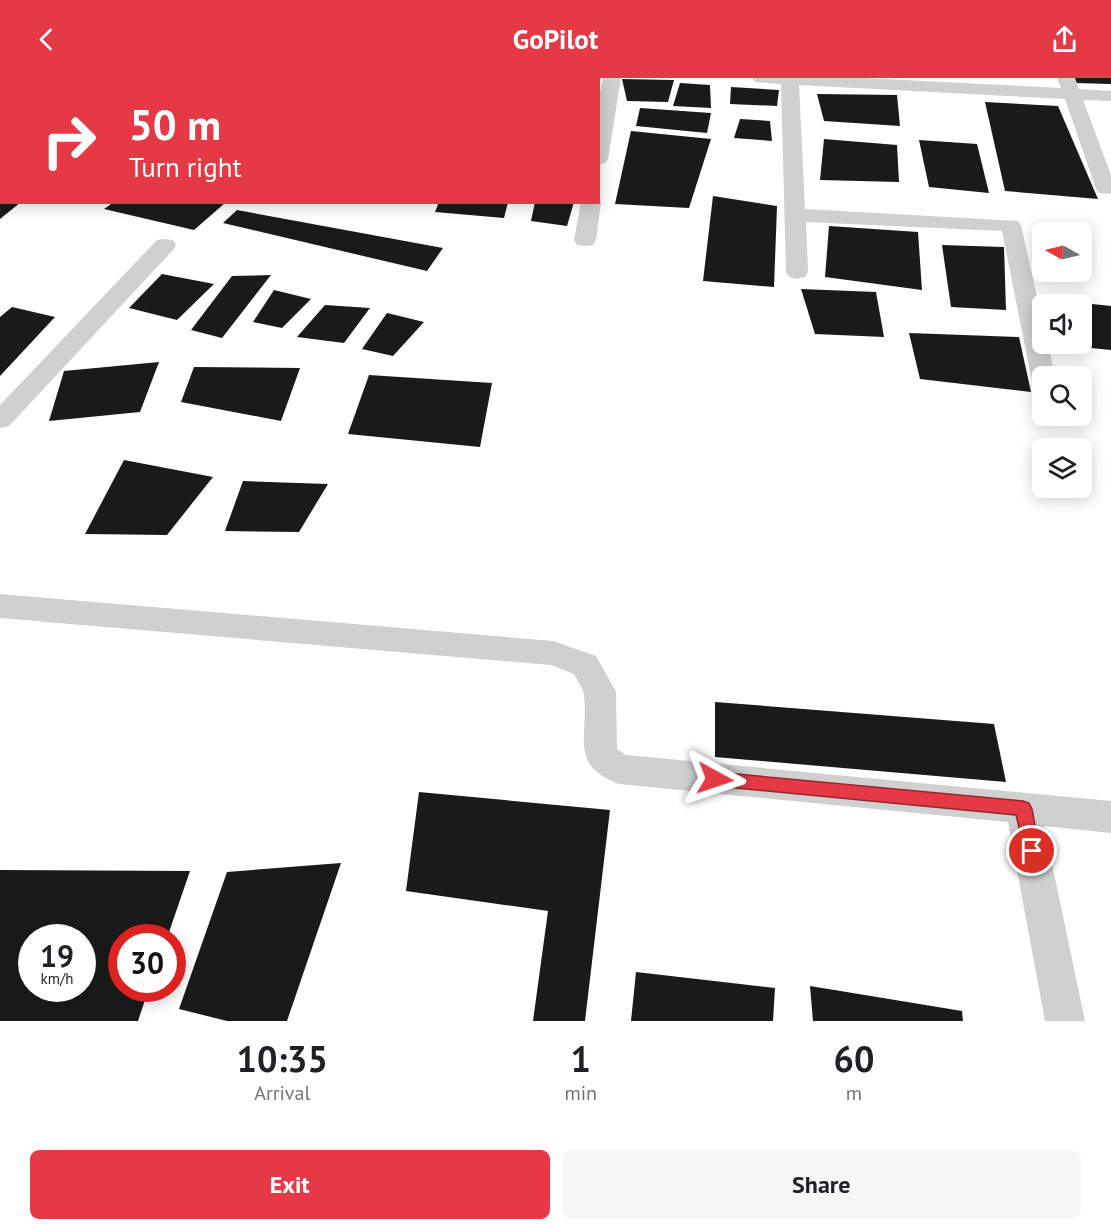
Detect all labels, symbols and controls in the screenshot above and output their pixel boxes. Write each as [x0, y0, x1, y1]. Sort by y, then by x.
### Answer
text: GoPilot [513, 22, 598, 56]
icon: back [30, 23, 63, 56]
icon: share [1048, 23, 1081, 56]
text: 50 m [129, 97, 221, 152]
icon: right [30, 102, 108, 180]
text: Turn right [129, 150, 242, 184]
north arrow [1032, 222, 1092, 282]
map controls [1032, 222, 1092, 498]
button: sound [1032, 294, 1092, 354]
button: search [1032, 366, 1092, 426]
button: layers [1032, 438, 1092, 498]
position arrow [683, 747, 747, 811]
pin [1006, 825, 1057, 876]
icon: arrive [1015, 834, 1048, 867]
speed limit sign: 30 [108, 924, 186, 1002]
text: 19 [40, 936, 74, 975]
text: km/h [41, 969, 73, 988]
text: 10:35 [237, 1035, 328, 1082]
text: 1 [571, 1035, 591, 1082]
text: 60 [834, 1035, 874, 1082]
text: Arrival [254, 1080, 310, 1106]
text: min [564, 1080, 597, 1106]
text: m [846, 1080, 862, 1106]
button: Exit [30, 1150, 550, 1219]
button: Share [562, 1150, 1081, 1219]

